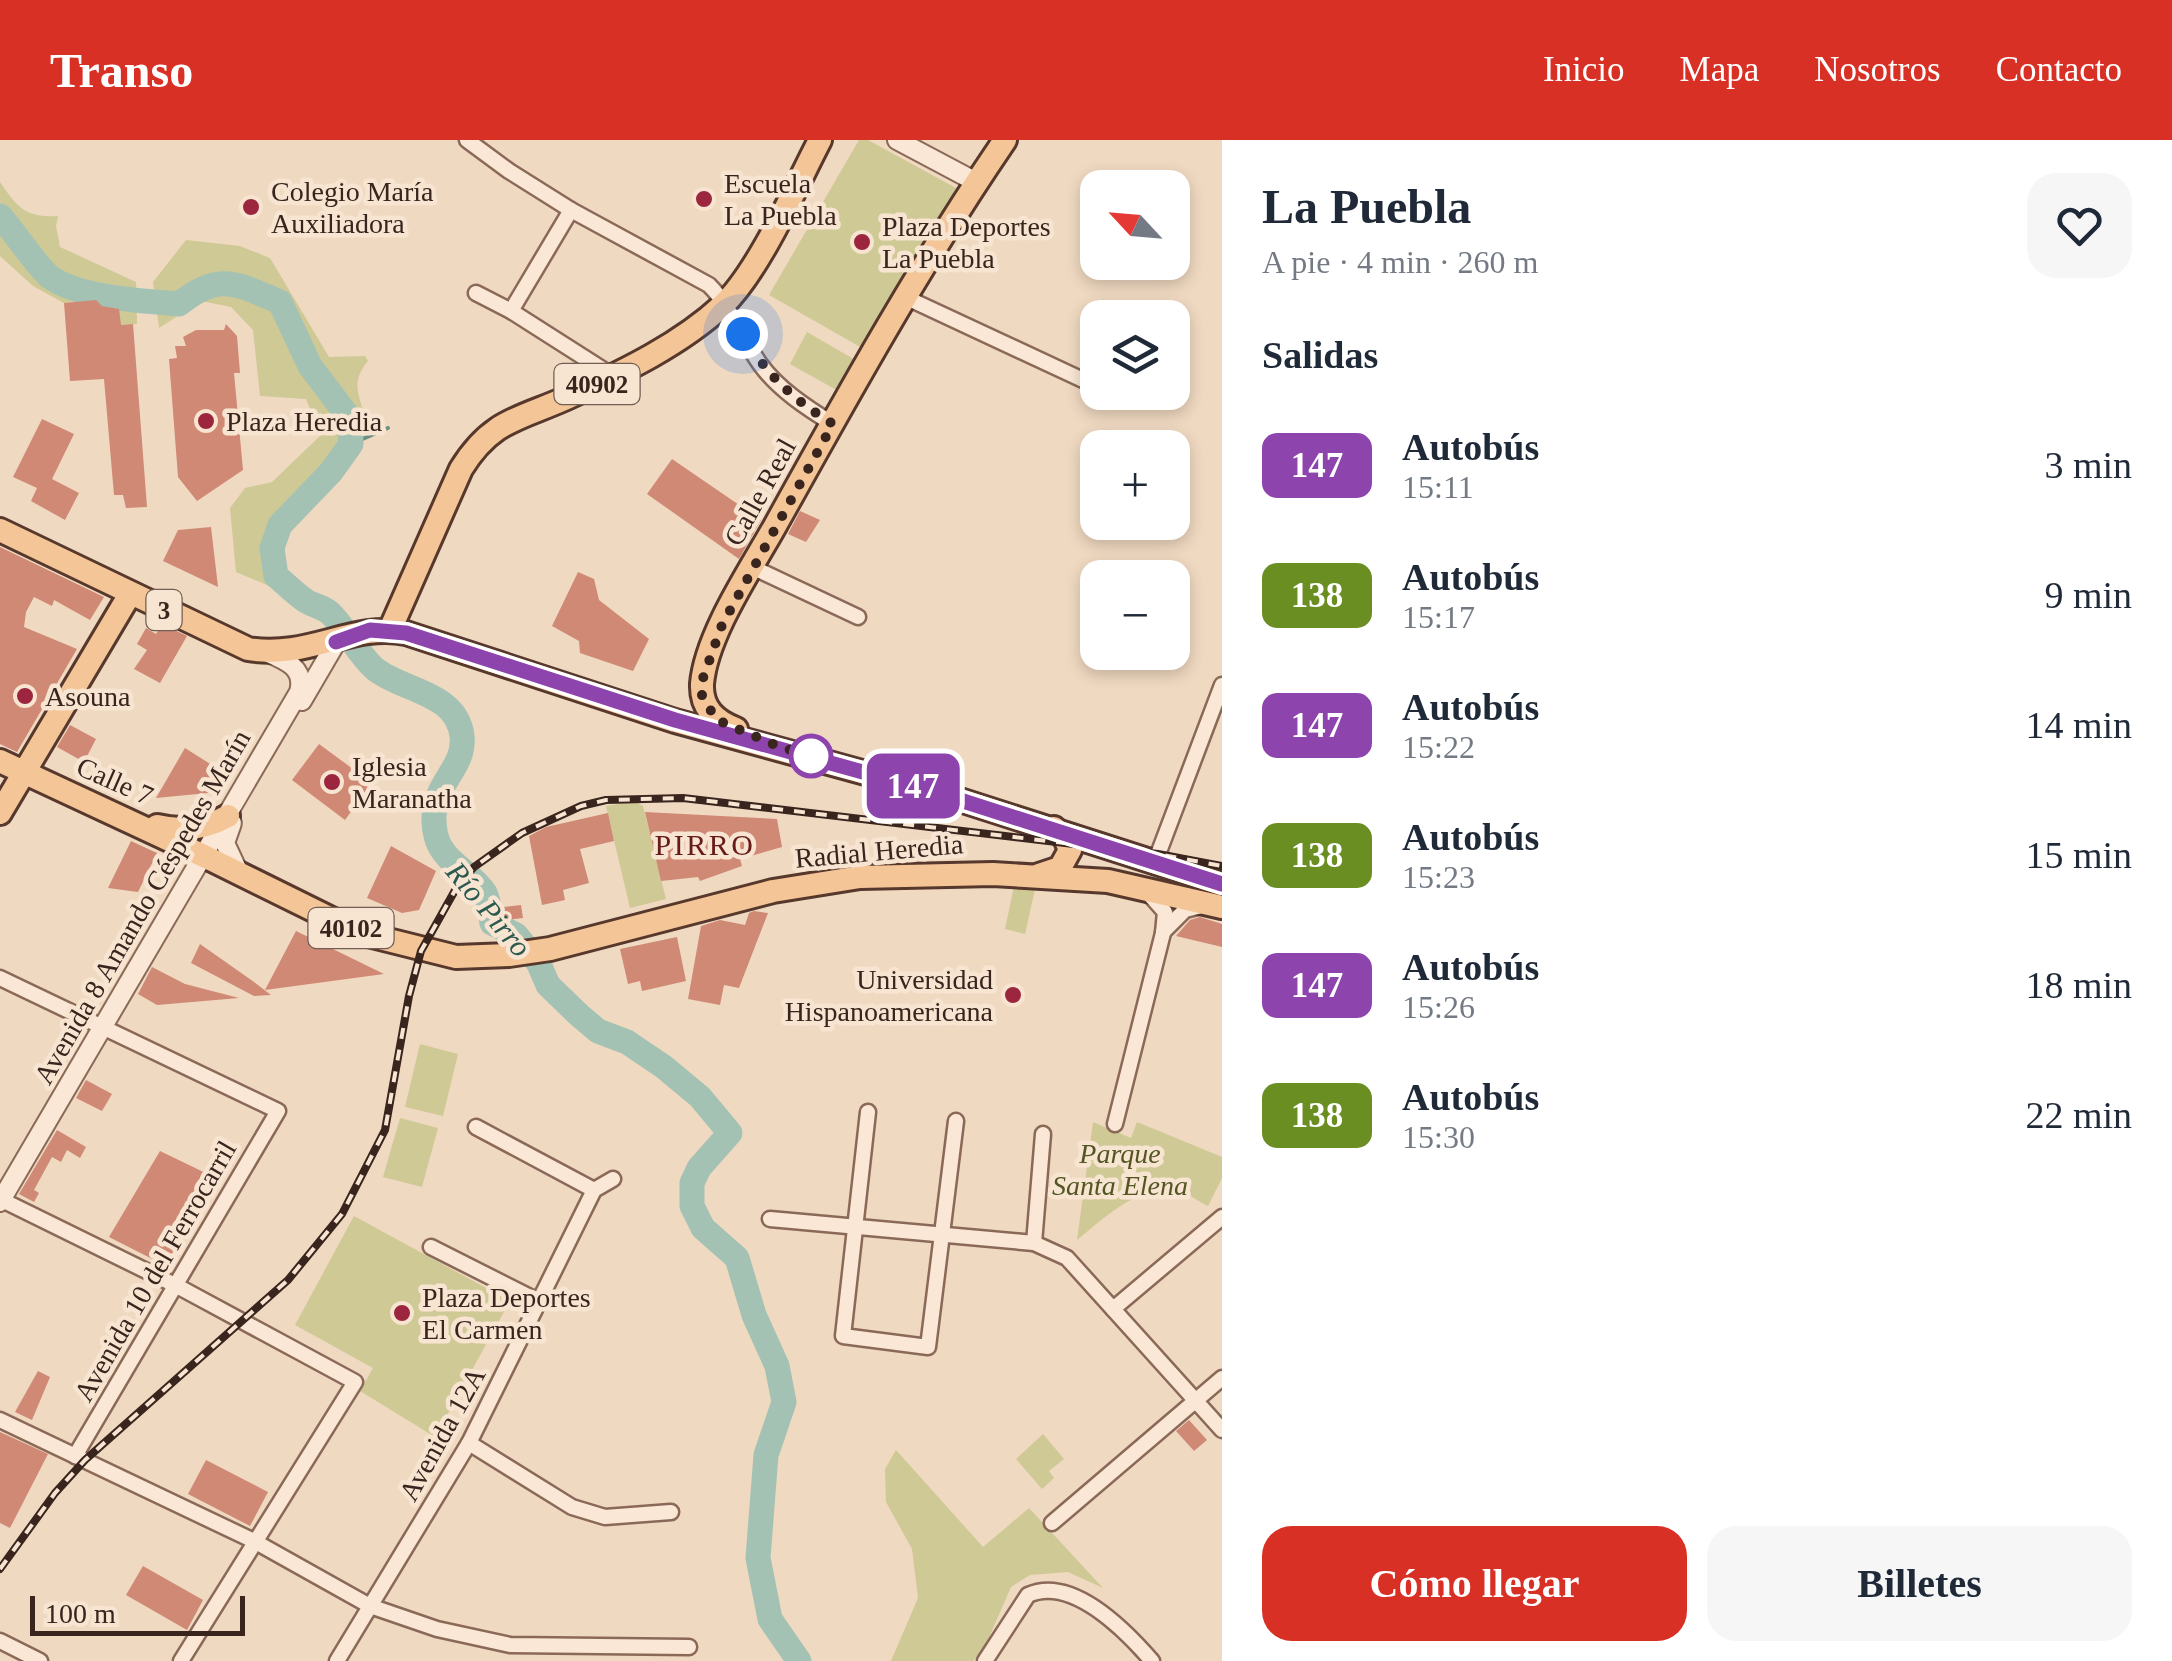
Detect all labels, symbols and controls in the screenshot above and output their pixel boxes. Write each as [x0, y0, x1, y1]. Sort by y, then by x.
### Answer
text: Transo [50, 44, 193, 97]
text: Inicio [1543, 50, 1625, 89]
text: Mapa [1680, 50, 1759, 89]
text: Nosotros [1814, 50, 1941, 89]
text: Contacto [1996, 50, 2122, 89]
place label: Escuela La Puebla [724, 168, 837, 231]
north arrow [1080, 170, 1190, 280]
map controls [1080, 170, 1190, 670]
button: heart [2027, 173, 2132, 278]
place label: Colegio María Auxiliadora [271, 176, 434, 239]
text: La Puebla [1262, 180, 1471, 233]
marker: Escuela La Puebla [693, 188, 715, 210]
marker: Colegio María Auxiliadora [240, 196, 262, 218]
place label: Plaza Deportes La Puebla [882, 211, 1051, 274]
marker: Plaza Deportes La Puebla [851, 231, 873, 253]
text: A pie · 4 min · 260 m [1262, 244, 1538, 280]
button: layers [1080, 300, 1190, 410]
your location [718, 309, 768, 359]
text: Salidas [1262, 334, 1378, 376]
road number: 40902 [554, 364, 640, 404]
place label: Plaza Heredia [226, 406, 383, 437]
marker: Plaza Heredia [195, 410, 217, 432]
text: Autobús [1402, 426, 1539, 468]
button: + [1080, 430, 1190, 540]
street label: Calle Real [718, 433, 802, 551]
text: 3 min [2044, 444, 2132, 486]
text: 147 [1291, 446, 1343, 485]
text: 15:11 [1402, 469, 1474, 505]
text: Autobús [1402, 556, 1539, 598]
button: − [1080, 560, 1190, 670]
text: 9 min [2044, 574, 2132, 616]
text: 138 [1291, 576, 1343, 615]
road number: 3 [146, 590, 182, 630]
text: 15:17 [1402, 599, 1475, 635]
place label: Asouna [45, 681, 131, 712]
marker: Asouna [14, 685, 36, 707]
text: Autobús [1402, 686, 1539, 728]
text: 14 min [2025, 704, 2132, 746]
text: 147 [1291, 706, 1343, 745]
street label: Avenida 8 Amando Céspedes Marín [28, 724, 256, 1090]
text: 15:22 [1402, 729, 1475, 765]
unlabelled marker [790, 735, 832, 777]
street label: Calle 7 [72, 751, 158, 811]
place label: Iglesia Maranatha [352, 751, 472, 814]
line badge: 147 [856, 754, 970, 818]
text: 147 [887, 767, 939, 806]
marker: Iglesia Maranatha [321, 771, 343, 793]
text: Autobús [1402, 816, 1539, 858]
district label: PIRRO [655, 828, 755, 861]
street label: Radial Heredia [794, 828, 965, 874]
text: 15 min [2025, 834, 2132, 876]
text: 138 [1291, 836, 1343, 875]
water label: Río Pirro [439, 854, 538, 963]
text: 15:23 [1402, 859, 1475, 895]
road number: 40102 [308, 908, 394, 948]
text: Autobús [1402, 946, 1539, 988]
place label: Universidad Hispanoamericana [785, 964, 994, 1027]
text: 18 min [2025, 964, 2132, 1006]
text: 147 [1291, 966, 1343, 1005]
marker: Universidad Hispanoamericana [1002, 984, 1024, 1006]
text: 15:26 [1402, 989, 1475, 1025]
text: Autobús [1402, 1076, 1539, 1118]
text: 22 min [2025, 1094, 2132, 1136]
text: 138 [1291, 1096, 1343, 1135]
text: 15:30 [1402, 1119, 1475, 1155]
street label: Avenida 10 del Ferrocarril [68, 1135, 242, 1407]
park label: Parque Santa Elena [1052, 1138, 1188, 1201]
place label: Plaza Deportes El Carmen [422, 1282, 591, 1345]
marker: Plaza Deportes El Carmen [391, 1302, 413, 1324]
street label: Avenida 12A [393, 1361, 492, 1506]
button: Cómo llegar [1262, 1526, 1687, 1641]
button: Billetes [1707, 1526, 2132, 1641]
scale bar [30, 1591, 245, 1636]
text: 100 m [45, 1598, 116, 1629]

